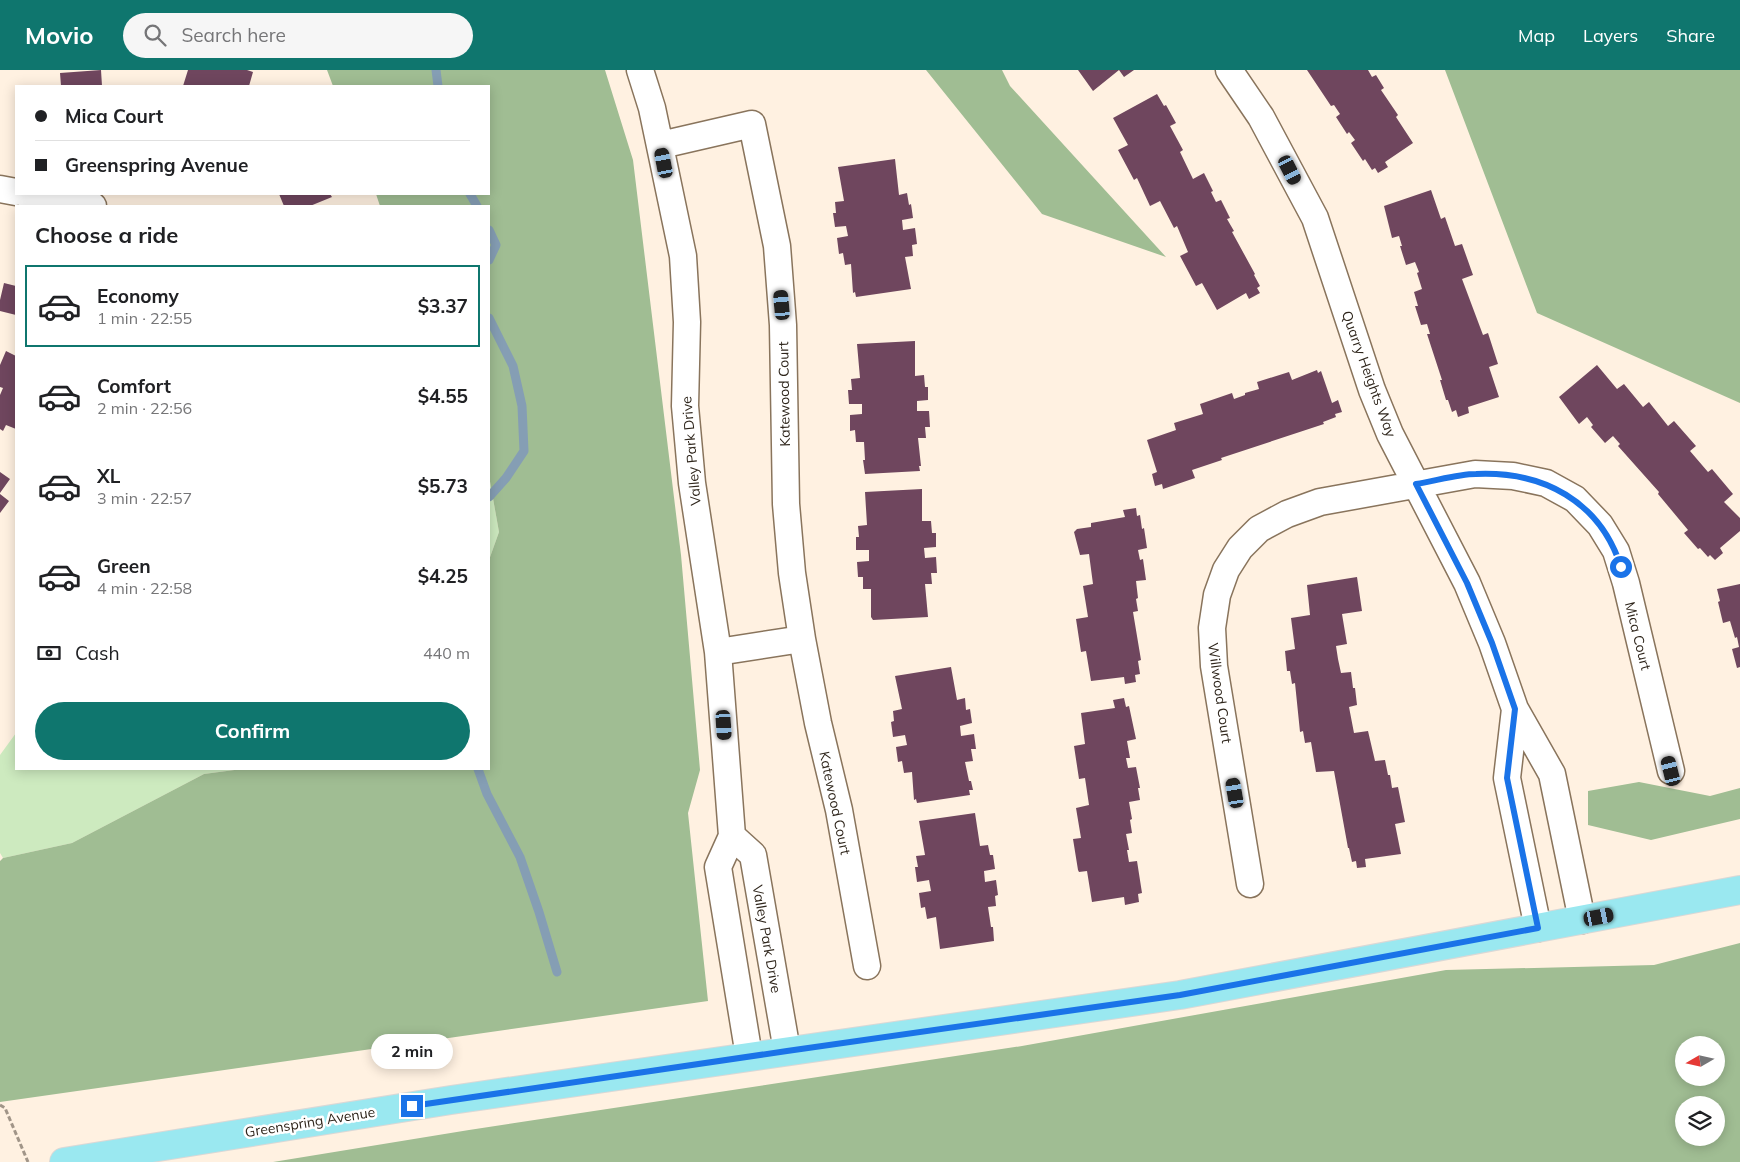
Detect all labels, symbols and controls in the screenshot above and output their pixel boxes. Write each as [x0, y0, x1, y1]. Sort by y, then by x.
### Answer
search box [123, 13, 473, 58]
text: Movio [25, 20, 93, 50]
icon: search [141, 21, 169, 49]
text: Search here [181, 23, 286, 47]
text: Map [1518, 24, 1555, 47]
text: Layers [1583, 24, 1638, 47]
text: Share [1666, 24, 1715, 47]
text: Mica Court [65, 104, 163, 128]
car [653, 147, 674, 179]
text: Greenspring Avenue [65, 153, 248, 177]
car [1276, 153, 1303, 187]
text: Choose a ride [35, 221, 178, 249]
icon: car [37, 284, 82, 329]
text: Economy [97, 284, 179, 308]
car [773, 289, 790, 321]
text: $3.37 [418, 294, 468, 318]
text: 1 min · 22:55 [97, 308, 192, 328]
street label: Quarry Heights Way [1338, 308, 1400, 440]
street label: Katewood Court [774, 341, 794, 447]
icon: car [37, 374, 82, 419]
text: Comfort [97, 374, 171, 398]
text: $4.55 [418, 384, 468, 408]
street label: Valley Park Drive [677, 396, 705, 506]
text: 2 min · 22:56 [97, 398, 192, 418]
icon: car [37, 464, 82, 509]
text: XL [97, 464, 120, 488]
text: $5.73 [418, 474, 468, 498]
text: 3 min · 22:57 [97, 488, 192, 508]
icon: car [37, 554, 82, 599]
text: Green [97, 554, 151, 578]
route start [1610, 556, 1632, 578]
text: $4.25 [418, 564, 468, 588]
text: 4 min · 22:58 [97, 578, 192, 598]
street label: Mica Court [1621, 600, 1655, 672]
icon: cash [35, 639, 63, 667]
text: Cash [75, 641, 120, 665]
street label: Willwood Court [1204, 642, 1236, 744]
text: 440 m [423, 643, 470, 663]
button: Confirm [35, 702, 470, 760]
car [715, 710, 732, 740]
street label: Katewood Court [815, 750, 855, 856]
car [1660, 755, 1681, 787]
car [1225, 777, 1244, 809]
street label: Valley Park Drive [749, 883, 785, 995]
car [1582, 907, 1615, 927]
callout: 2 min [371, 1034, 453, 1068]
north arrow [1675, 1036, 1725, 1086]
map controls [1675, 1036, 1725, 1146]
text: 2 min [391, 1041, 433, 1061]
route end [401, 1095, 423, 1117]
button: layers [1675, 1096, 1725, 1146]
street label: Greenspring Avenue [244, 1103, 376, 1141]

